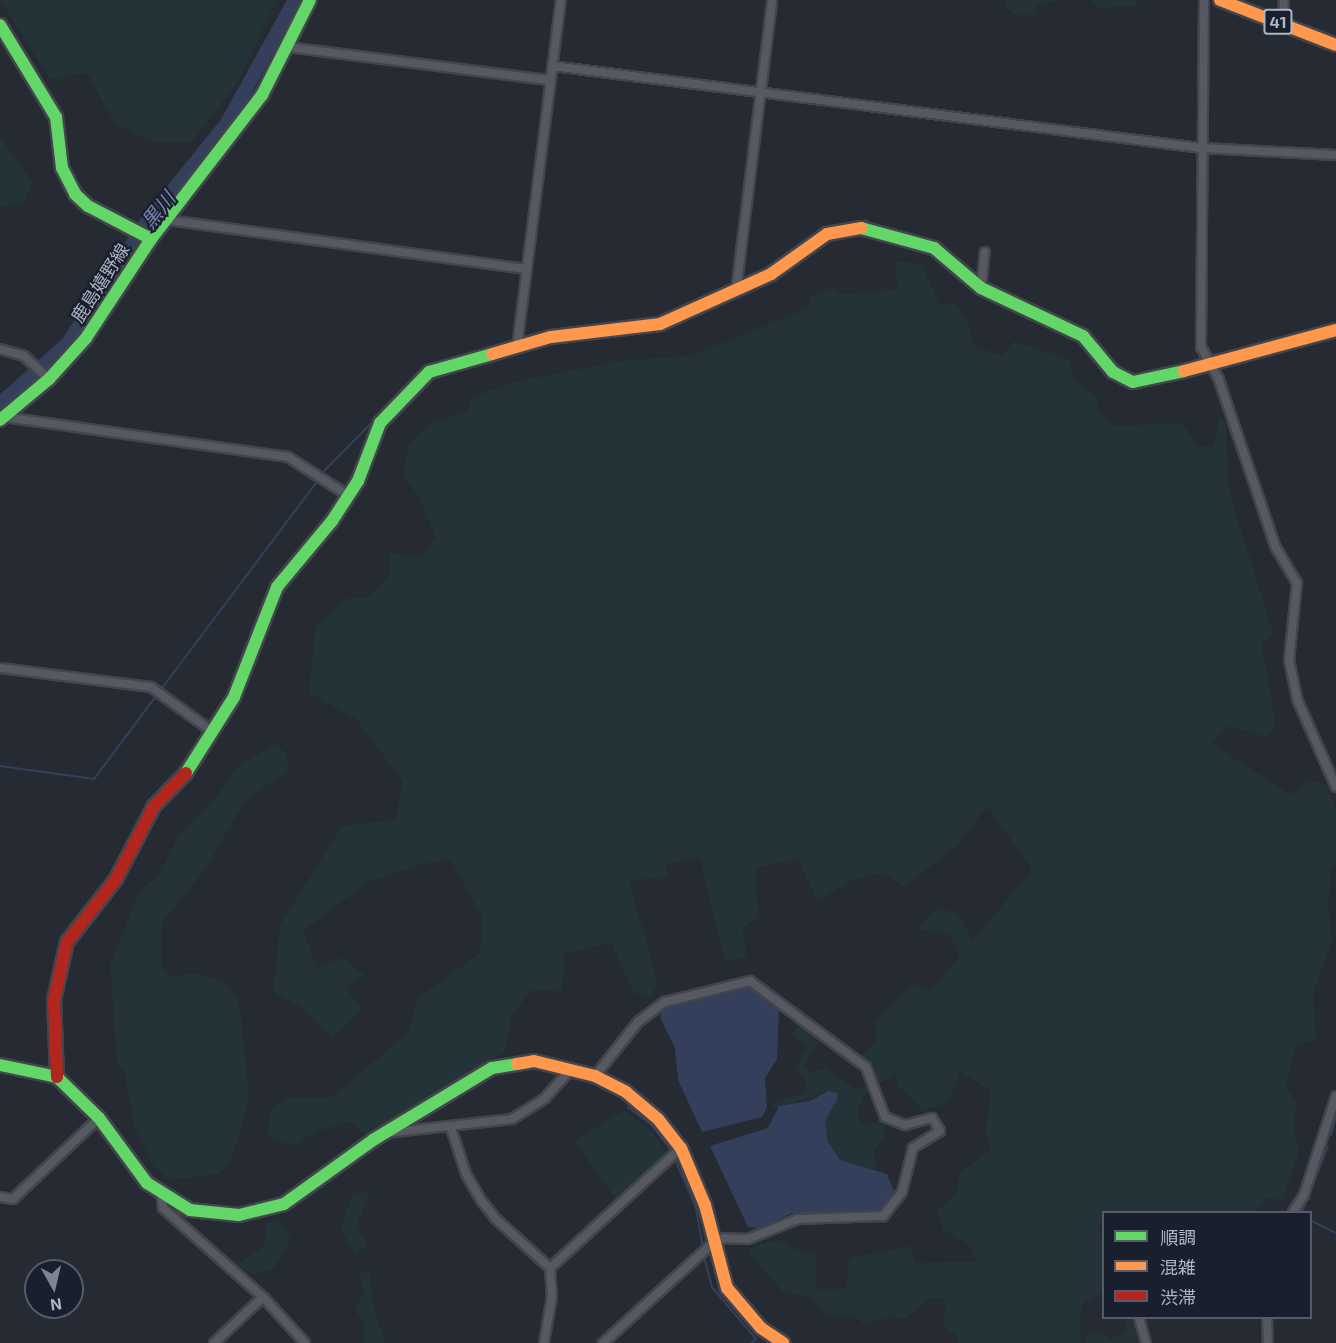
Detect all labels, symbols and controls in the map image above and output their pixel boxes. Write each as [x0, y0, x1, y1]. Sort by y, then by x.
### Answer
road number: 41 [1263, 9, 1293, 35]
water label: 黒川 [136, 187, 180, 233]
street label: 鹿島嬉野線 [66, 239, 134, 327]
legend [1102, 1211, 1312, 1319]
text: 順調 [1160, 1226, 1196, 1248]
text: 混雑 [1160, 1256, 1196, 1278]
north arrow [24, 1259, 84, 1319]
text: 渋滞 [1160, 1286, 1196, 1308]
text: N [49, 1295, 63, 1316]

